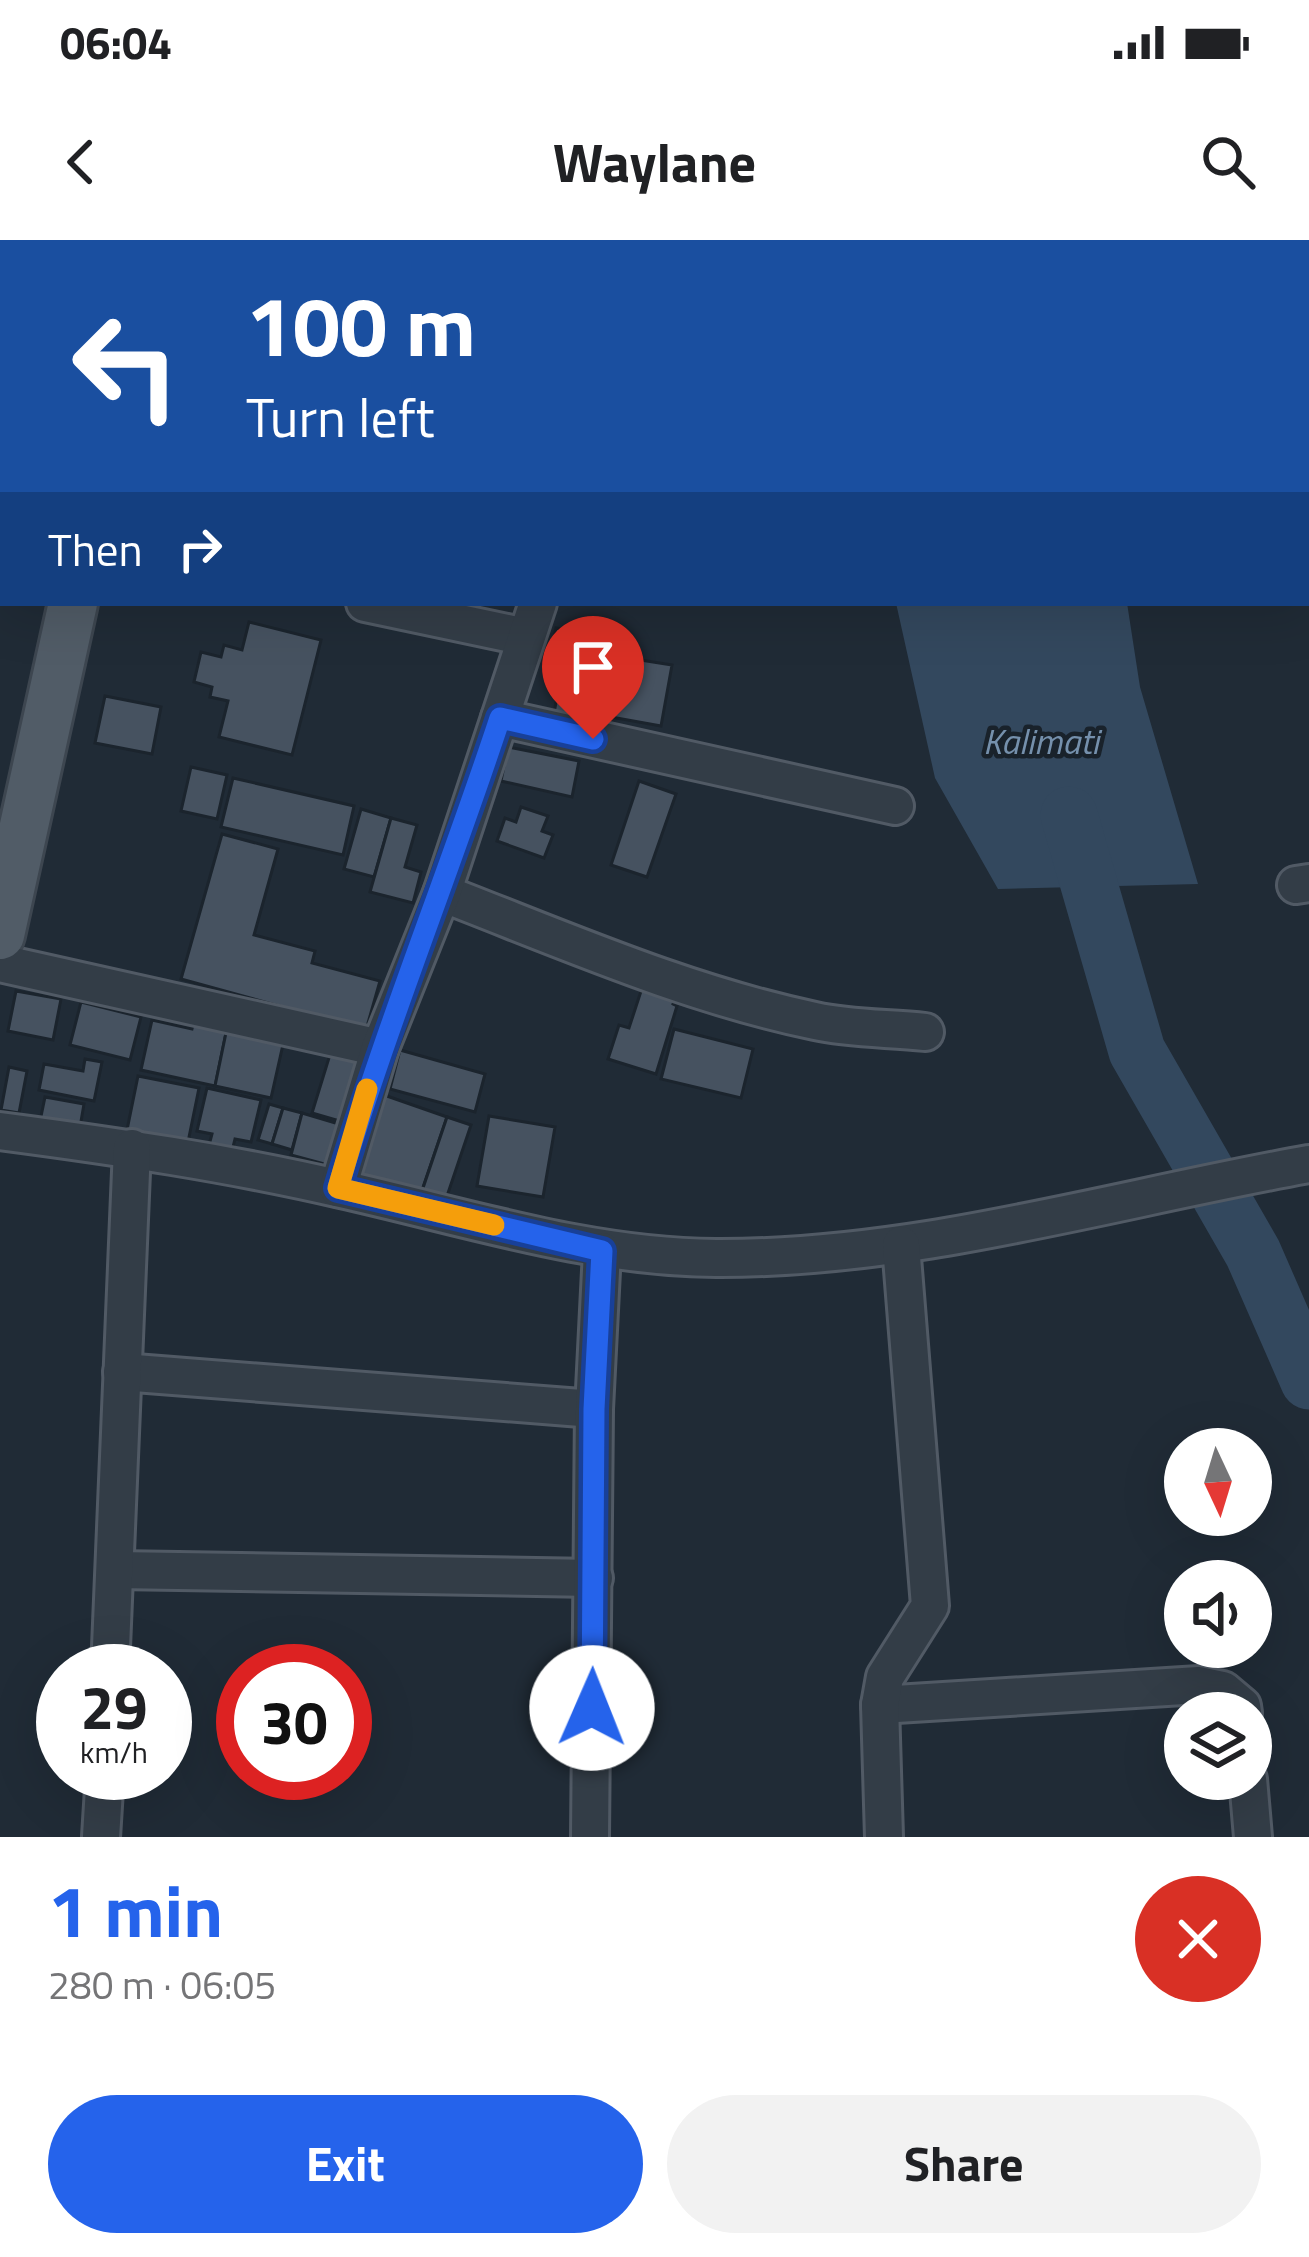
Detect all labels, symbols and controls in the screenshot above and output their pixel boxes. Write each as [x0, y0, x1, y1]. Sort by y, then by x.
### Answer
text: 06:04 [60, 8, 172, 76]
text: Waylane [553, 121, 756, 203]
icon: back [48, 129, 114, 195]
icon: search [1195, 129, 1261, 195]
text: 100 m [246, 261, 476, 389]
icon: left [48, 288, 204, 444]
text: Turn left [246, 376, 435, 458]
text: Then [48, 515, 143, 583]
icon: right [167, 516, 233, 582]
pin [542, 616, 644, 739]
icon: arrive [560, 634, 626, 700]
water label: Kalimati [983, 713, 1103, 768]
north arrow [1164, 1428, 1272, 1536]
map controls [1164, 1428, 1272, 1800]
button: sound [1164, 1560, 1272, 1668]
speed limit sign: 30 [216, 1644, 372, 1800]
position arrow [529, 1645, 655, 1771]
text: 29 [80, 1661, 148, 1752]
button: layers [1164, 1692, 1272, 1800]
text: km/h [80, 1729, 148, 1775]
text: 1 min [48, 1855, 223, 1965]
button: close [1135, 1876, 1261, 2002]
text: 280 m · 06:05 [48, 1955, 276, 2014]
button: Exit [48, 2095, 643, 2233]
button: Share [667, 2095, 1261, 2233]

